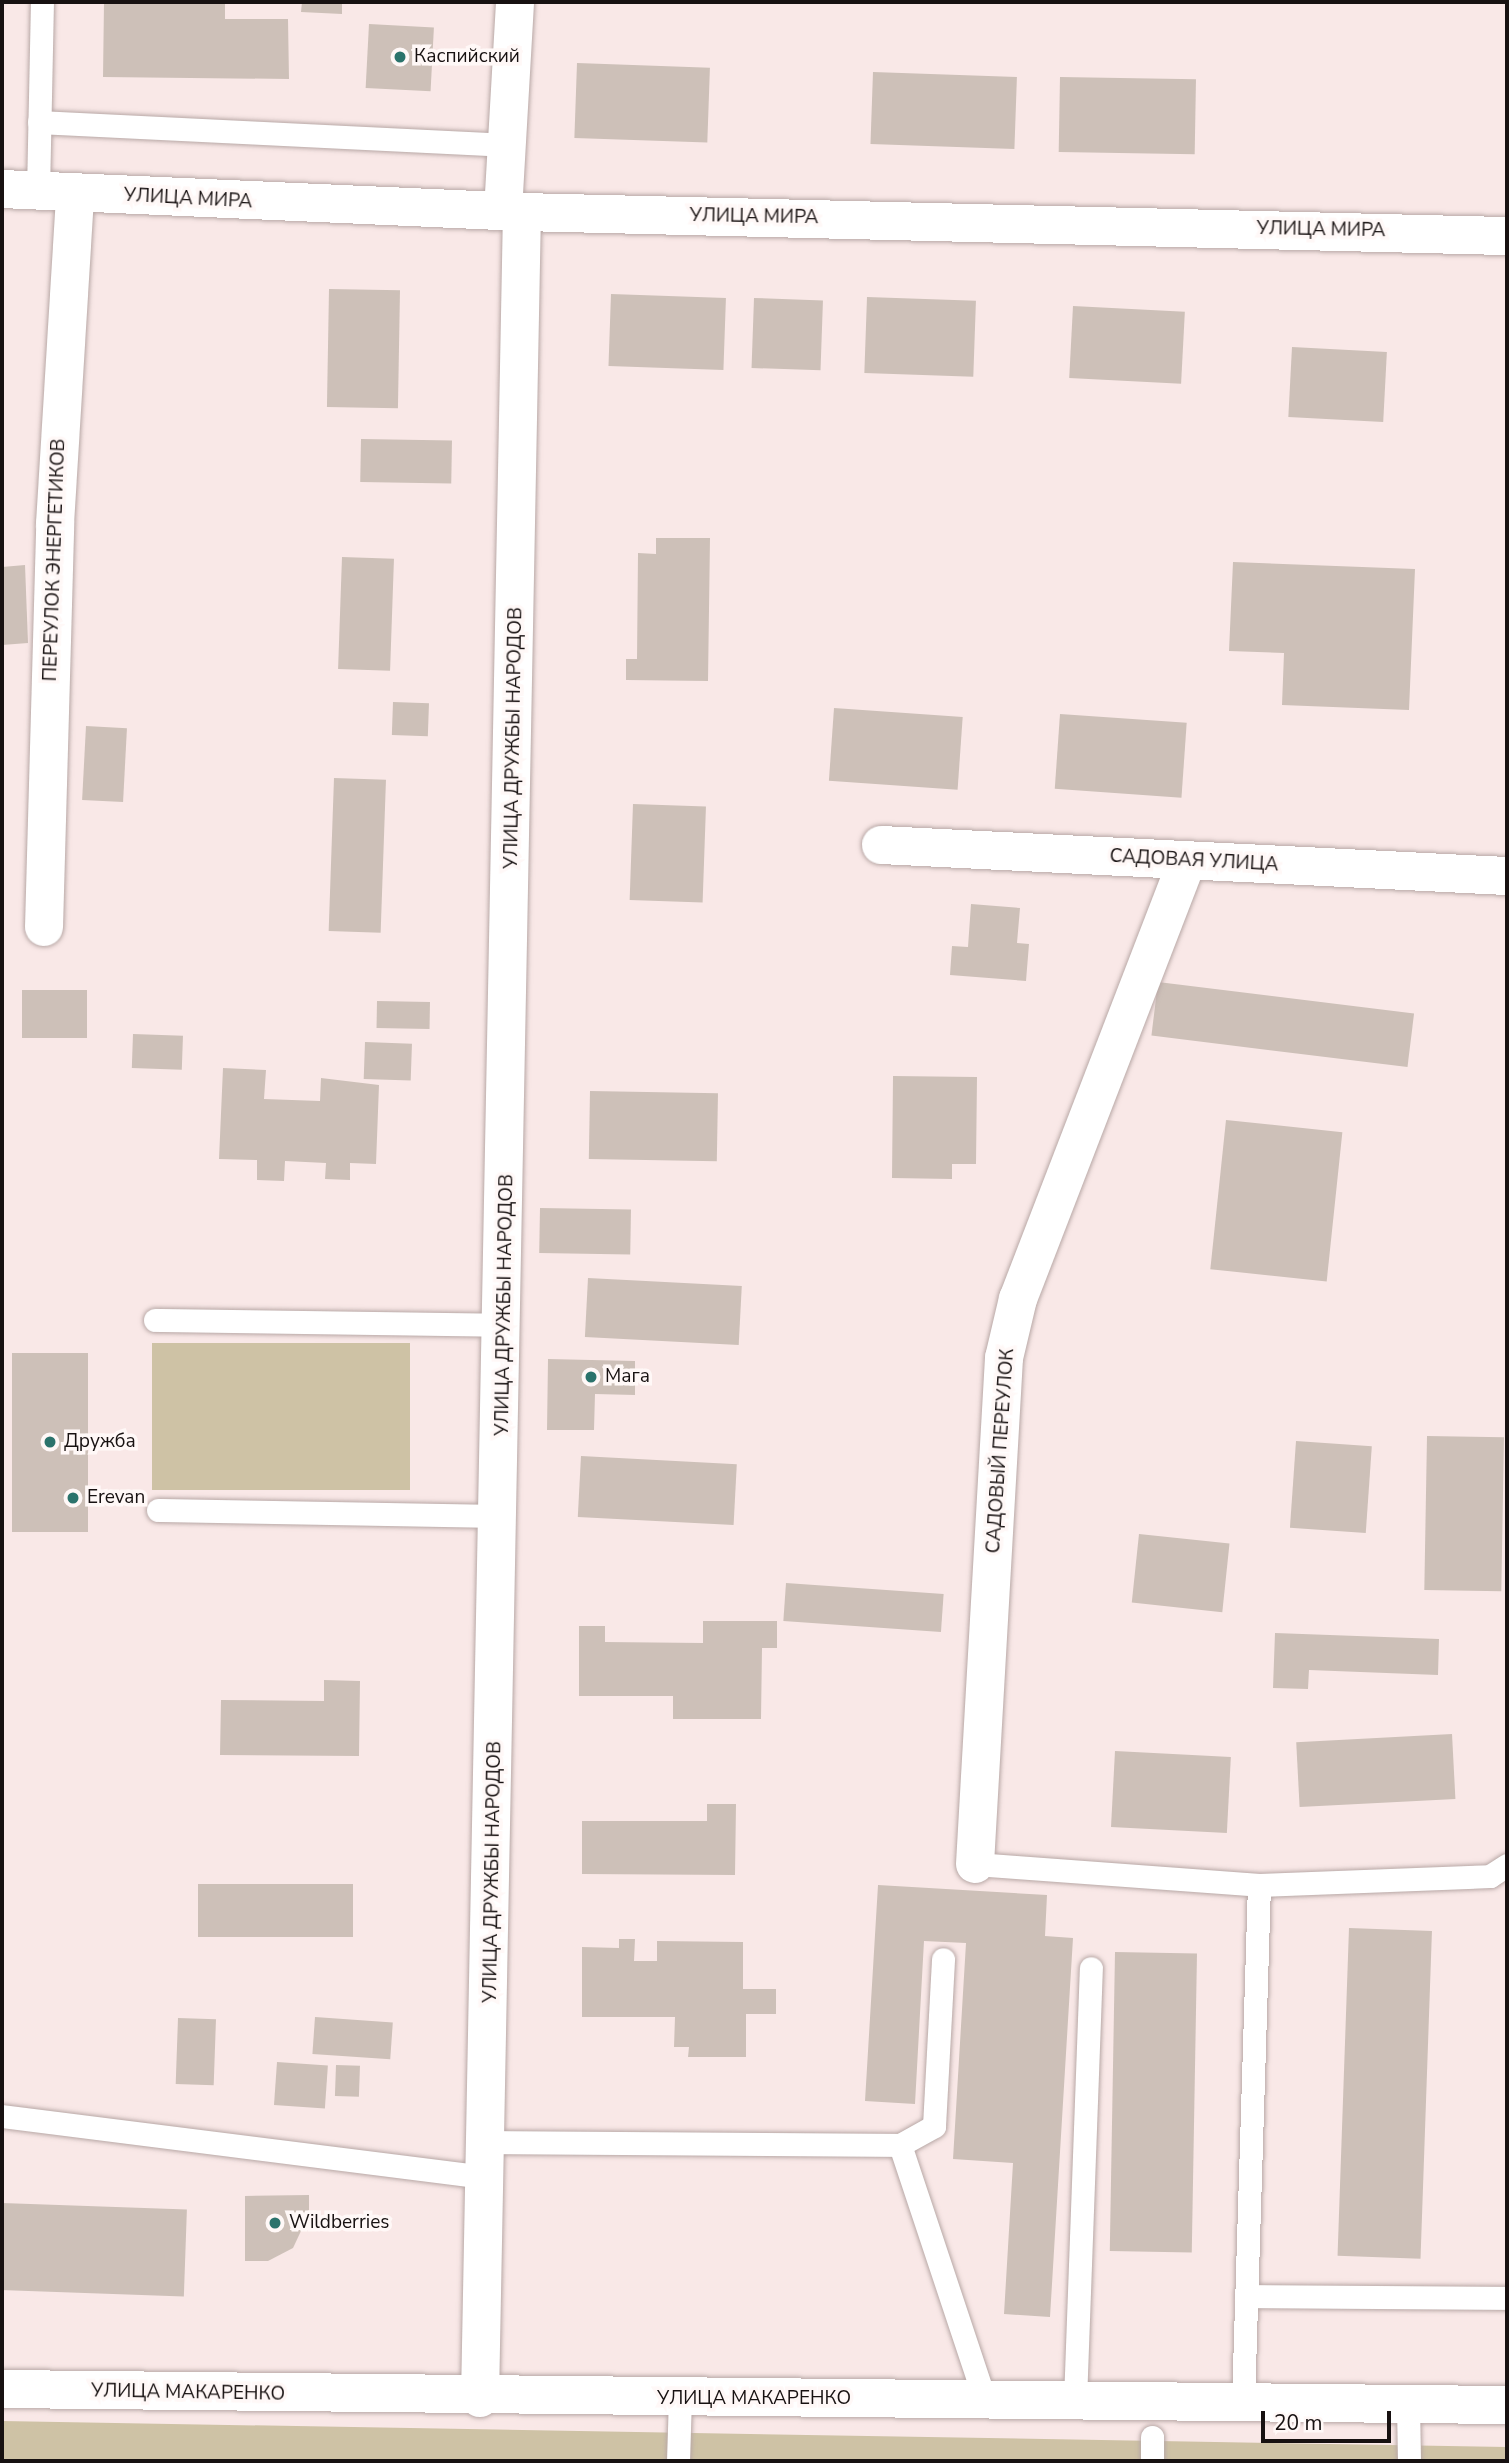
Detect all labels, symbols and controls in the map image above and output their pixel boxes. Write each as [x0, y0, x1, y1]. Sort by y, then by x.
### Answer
place label: Каспийский [414, 46, 520, 68]
marker: Каспийский [392, 49, 408, 65]
street label: УЛИЦА МИРА [123, 184, 253, 214]
street label: УЛИЦА МИРА [689, 204, 819, 230]
street label: УЛИЦА МИРА [1256, 217, 1386, 243]
street label: ПЕРЕУЛОК ЭНЕРГЕТИКОВ [39, 438, 71, 682]
street label: УЛИЦА ДРУЖБЫ НАРОДОВ [500, 607, 528, 869]
street label: САДОВАЯ УЛИЦА [1109, 845, 1279, 877]
street label: УЛИЦА ДРУЖБЫ НАРОДОВ [491, 1174, 519, 1436]
street label: САДОВЫЙ ПЕРЕУЛОК [982, 1348, 1020, 1554]
place label: Мага [605, 1366, 650, 1388]
marker: Мага [583, 1369, 599, 1385]
place label: Дружба [64, 1431, 136, 1453]
marker: Дружба [42, 1434, 58, 1450]
place label: Erevan [87, 1487, 145, 1509]
marker: Erevan [65, 1490, 81, 1506]
street label: УЛИЦА ДРУЖБЫ НАРОДОВ [479, 1741, 507, 2003]
place label: Wildberries [289, 2212, 389, 2234]
marker: Wildberries [267, 2215, 283, 2231]
street label: УЛИЦА МАКАРЕНКО [91, 2380, 285, 2406]
street label: УЛИЦА МАКАРЕНКО [657, 2388, 851, 2410]
scale bar [1264, 2396, 1394, 2440]
text: 20 m [1274, 2409, 1323, 2437]

